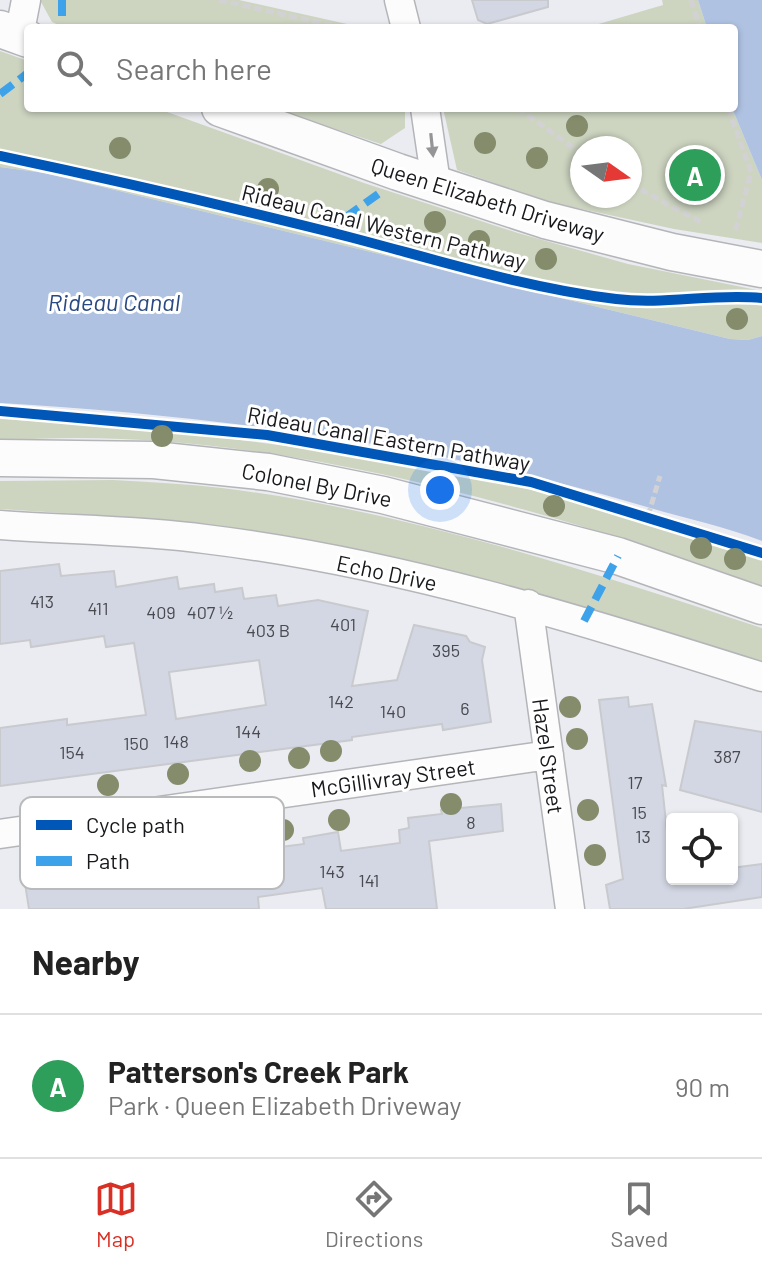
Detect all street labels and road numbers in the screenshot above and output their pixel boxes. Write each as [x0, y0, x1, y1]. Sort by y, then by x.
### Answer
street label: Queen Elizabeth Driveway [368, 151, 608, 247]
street label: Rideau Canal Western Pathway [239, 178, 529, 274]
street label: Rideau Canal Eastern Pathway [246, 400, 532, 476]
street label: Colonel By Drive [240, 457, 394, 511]
street label: Echo Drive [334, 549, 440, 595]
street label: Hazel Street [528, 696, 570, 816]
street label: McGillivray Street [309, 753, 477, 801]

